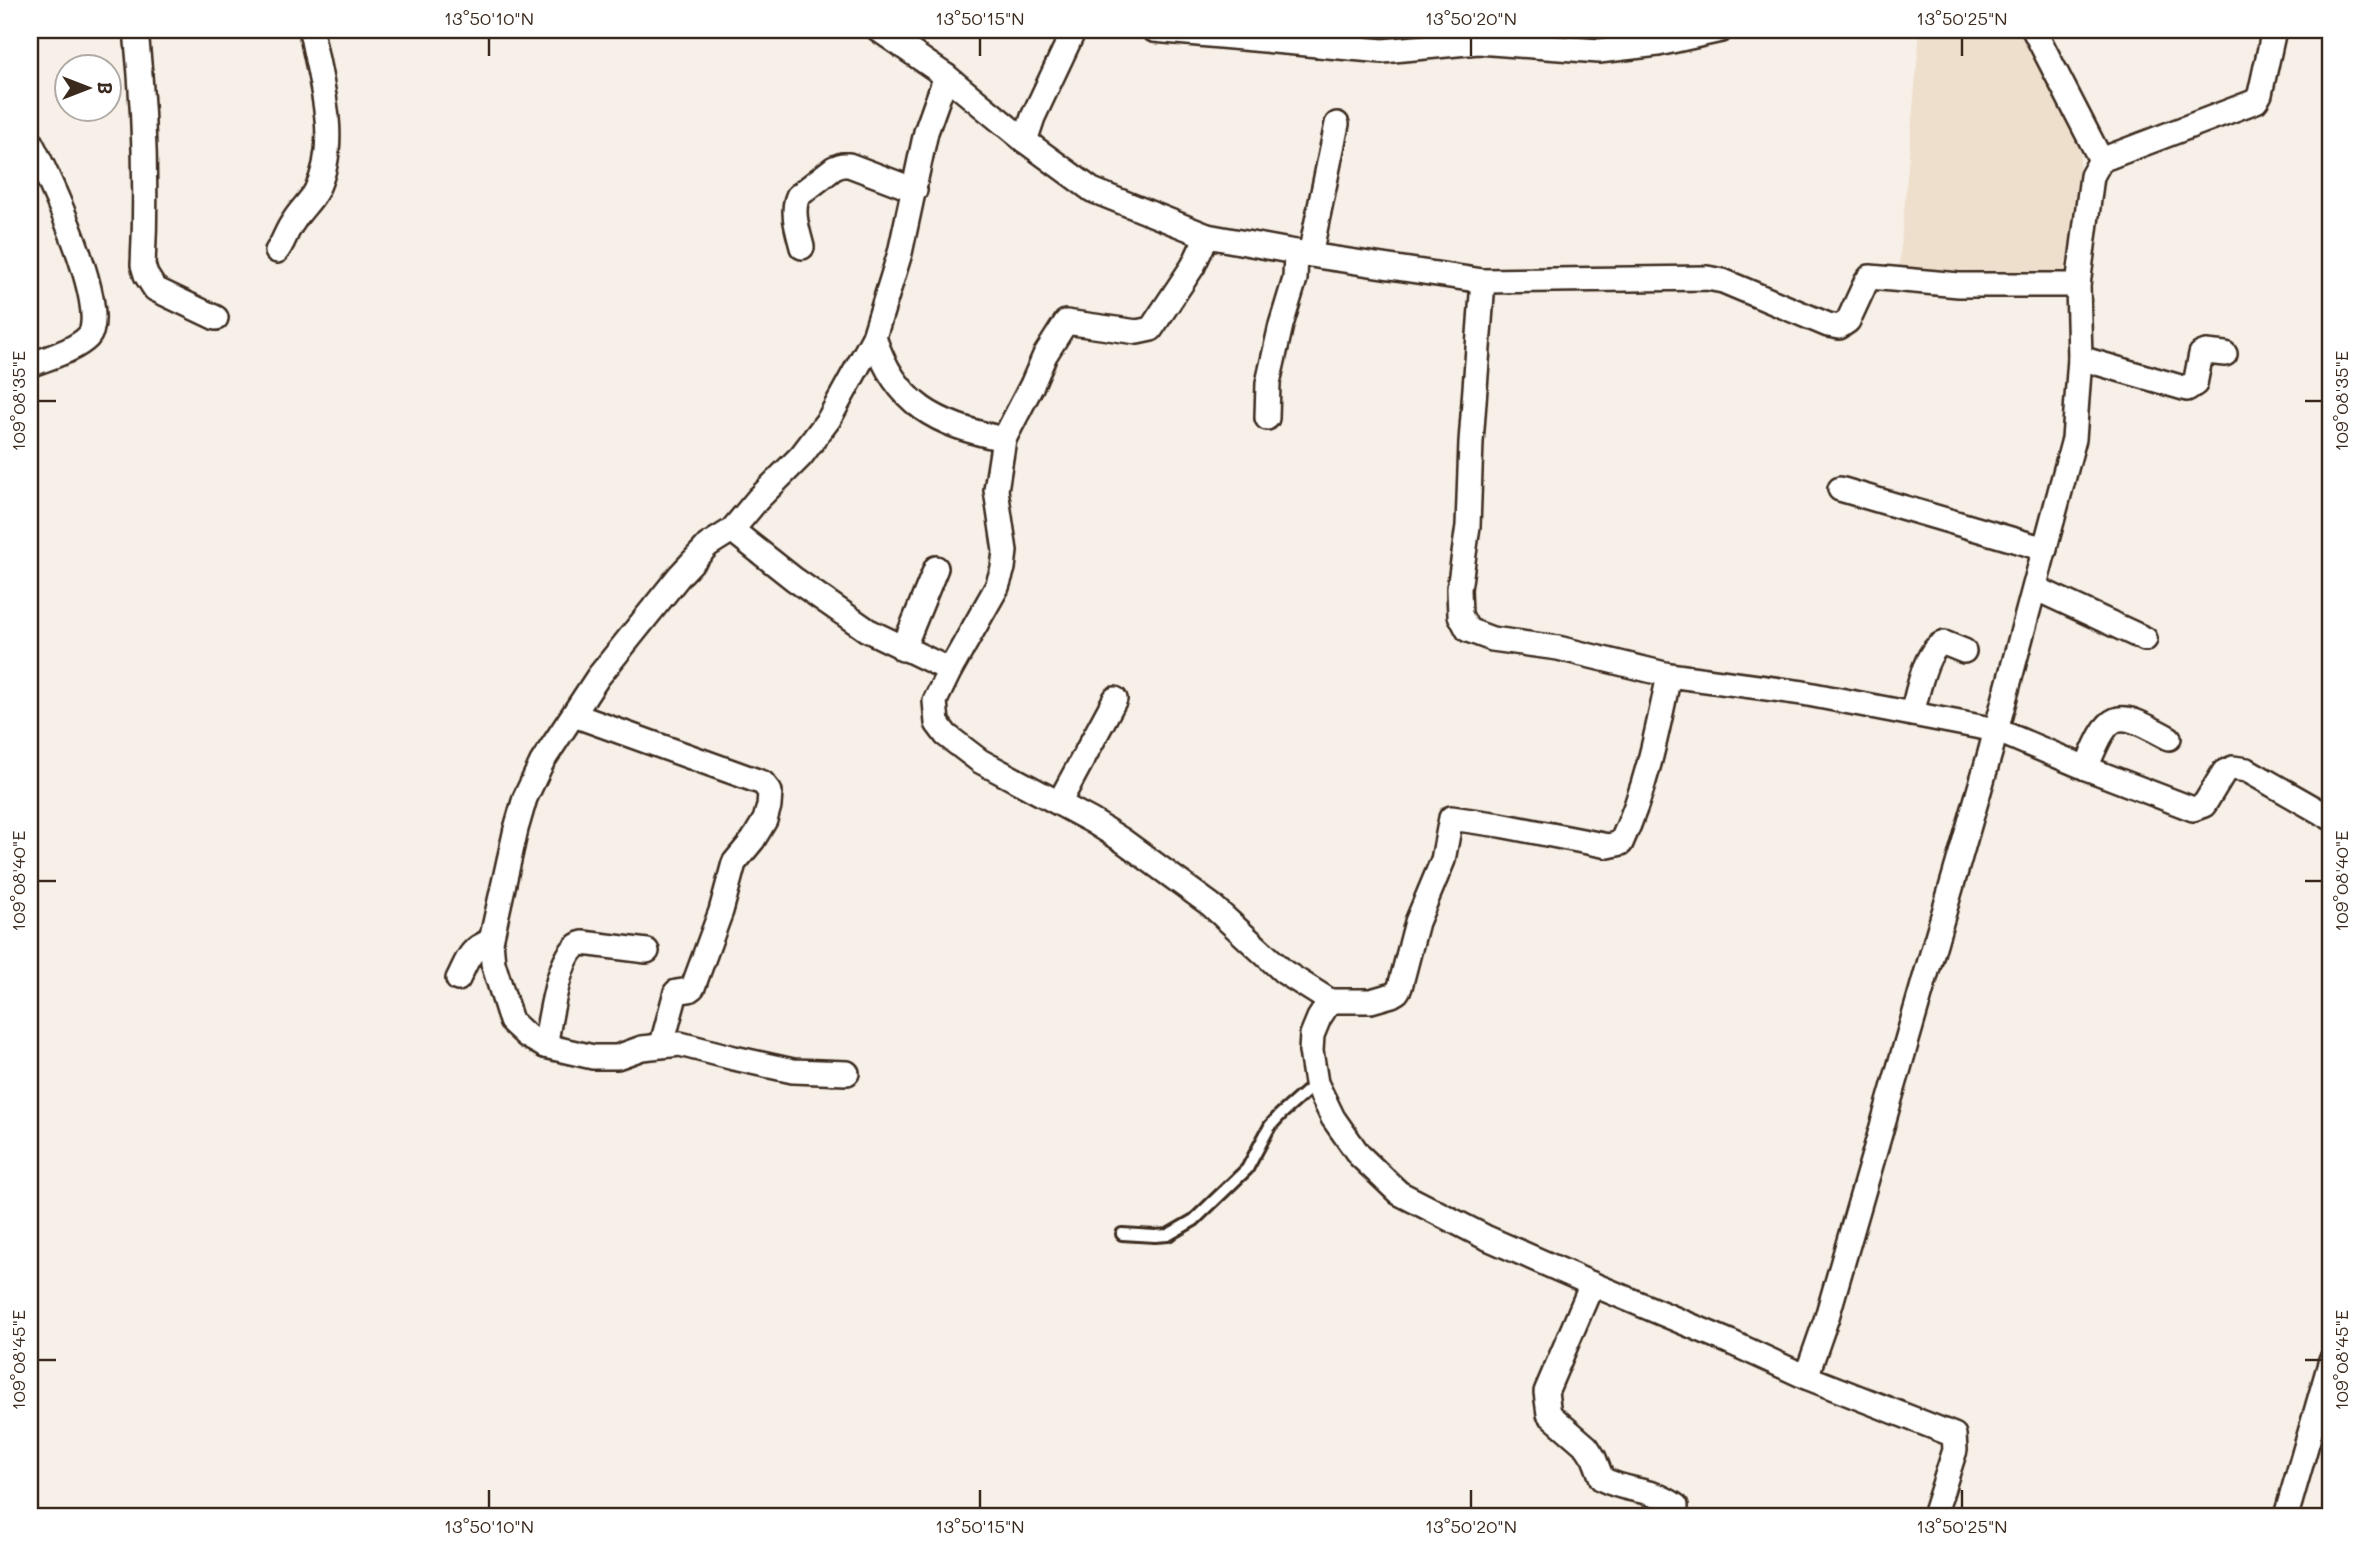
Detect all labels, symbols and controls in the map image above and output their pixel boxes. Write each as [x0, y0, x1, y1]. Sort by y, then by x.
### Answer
text: 13°50'10"N [444, 6, 534, 30]
text: 13°50'15"N [935, 6, 1025, 30]
text: 13°50'20"N [1425, 6, 1517, 30]
text: 13°50'25"N [1916, 6, 2008, 30]
north arrow [52, 52, 122, 122]
text: B [93, 82, 118, 94]
text: 109°08'35"E [6, 351, 30, 451]
text: 109°08'35"E [2329, 351, 2353, 451]
text: 109°08'40"E [6, 830, 30, 932]
text: 109°08'40"E [2329, 830, 2353, 932]
text: 109°08'45"E [6, 1310, 30, 1410]
text: 109°08'45"E [2329, 1310, 2353, 1410]
text: 13°50'10"N [444, 1514, 534, 1538]
text: 13°50'15"N [935, 1514, 1025, 1538]
text: 13°50'20"N [1425, 1514, 1517, 1538]
text: 13°50'25"N [1916, 1514, 2008, 1538]

